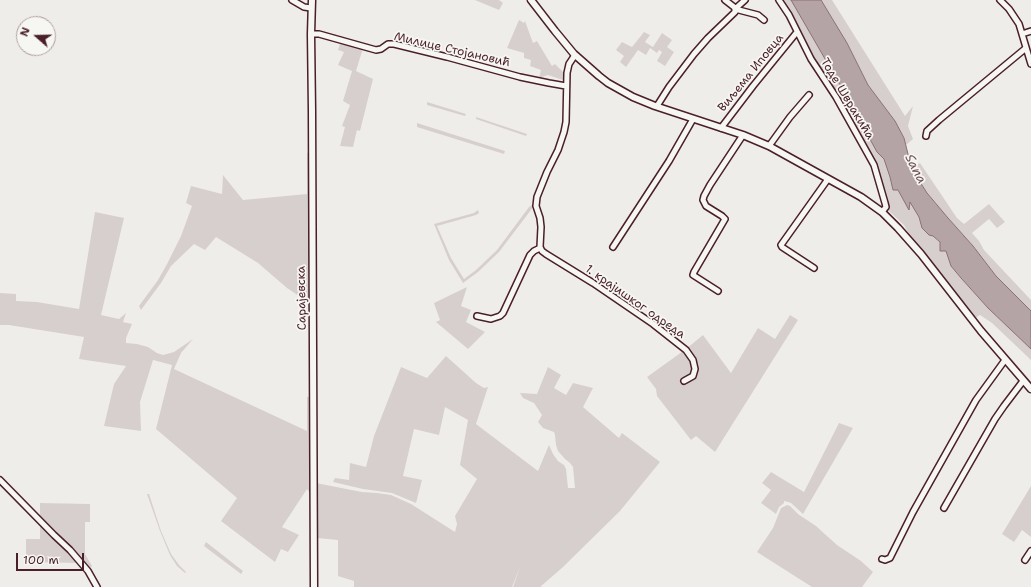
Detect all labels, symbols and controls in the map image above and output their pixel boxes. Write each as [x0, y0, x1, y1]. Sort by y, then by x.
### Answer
north arrow [16, 16, 56, 56]
text: N [17, 25, 34, 39]
street label: Милице Стојановић [393, 30, 511, 70]
street label: Виљема Иповца [715, 31, 787, 115]
street label: Тоде Швракића [817, 56, 877, 142]
water label: Sana [901, 152, 929, 186]
street label: 1. крајишког одреда [582, 262, 688, 342]
street label: Сарајевска [294, 266, 310, 330]
scale bar [18, 545, 86, 571]
text: 100 m [23, 552, 59, 568]

